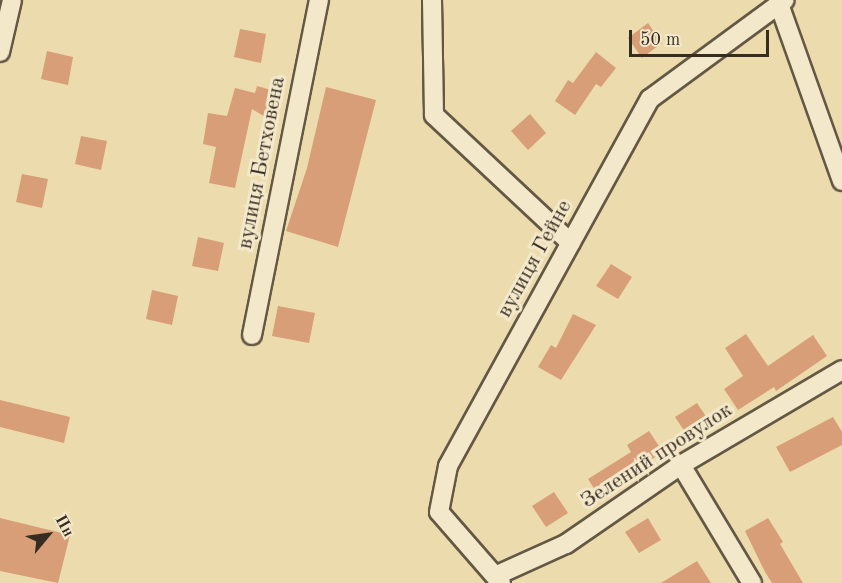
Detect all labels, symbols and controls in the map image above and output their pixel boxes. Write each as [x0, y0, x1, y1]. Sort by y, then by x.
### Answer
scale bar [632, 18, 772, 56]
text: 50 m [640, 31, 680, 49]
street label: вулиця Бетховена [232, 75, 292, 251]
street label: вулиця Гейне [492, 196, 578, 322]
street label: Зелений провулок [576, 397, 738, 515]
north arrow [18, 505, 78, 565]
text: Пн [51, 513, 76, 540]

